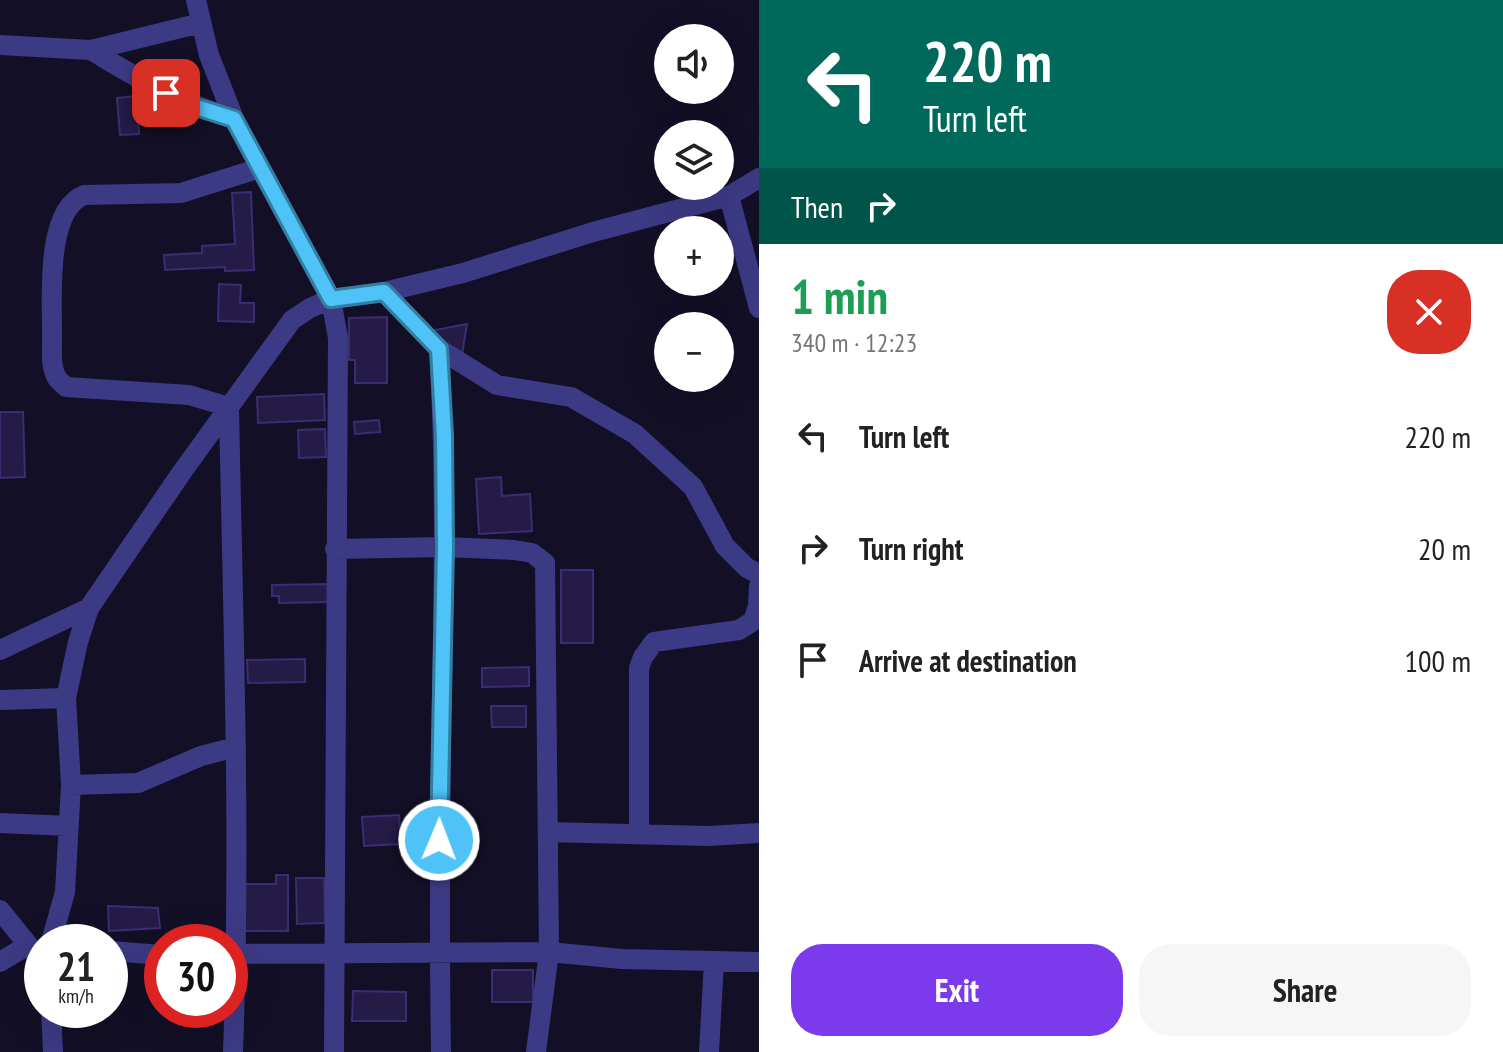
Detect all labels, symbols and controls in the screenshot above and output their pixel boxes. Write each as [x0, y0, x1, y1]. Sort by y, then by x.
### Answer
map controls [654, 24, 734, 392]
button: sound [654, 24, 734, 104]
text: 220 m [923, 25, 1052, 97]
icon: left [791, 32, 895, 136]
pin [132, 59, 200, 127]
icon: arrive [144, 71, 188, 115]
text: Turn left [923, 95, 1027, 142]
button: layers [654, 120, 734, 200]
icon: right [859, 184, 903, 228]
text: Then [791, 187, 843, 226]
button: + [654, 216, 734, 296]
text: 1 min [791, 265, 888, 327]
button: close [1387, 270, 1471, 354]
button: − [654, 312, 734, 392]
text: 340 m · 12:23 [791, 326, 917, 359]
icon: left [791, 414, 835, 458]
text: Turn left [859, 417, 949, 456]
text: 220 m [1405, 417, 1471, 456]
icon: right [791, 526, 835, 570]
text: Turn right [859, 529, 963, 568]
text: 20 m [1418, 529, 1471, 568]
icon: arrive [791, 638, 835, 682]
text: Arrive at destination [859, 641, 1077, 680]
text: 100 m [1405, 641, 1471, 680]
position arrow [397, 798, 481, 882]
speed limit sign: 30 [144, 924, 248, 1028]
text: 21 [57, 940, 95, 992]
button: Exit [791, 944, 1123, 1036]
button: Share [1139, 944, 1471, 1036]
text: km/h [58, 983, 94, 1009]

